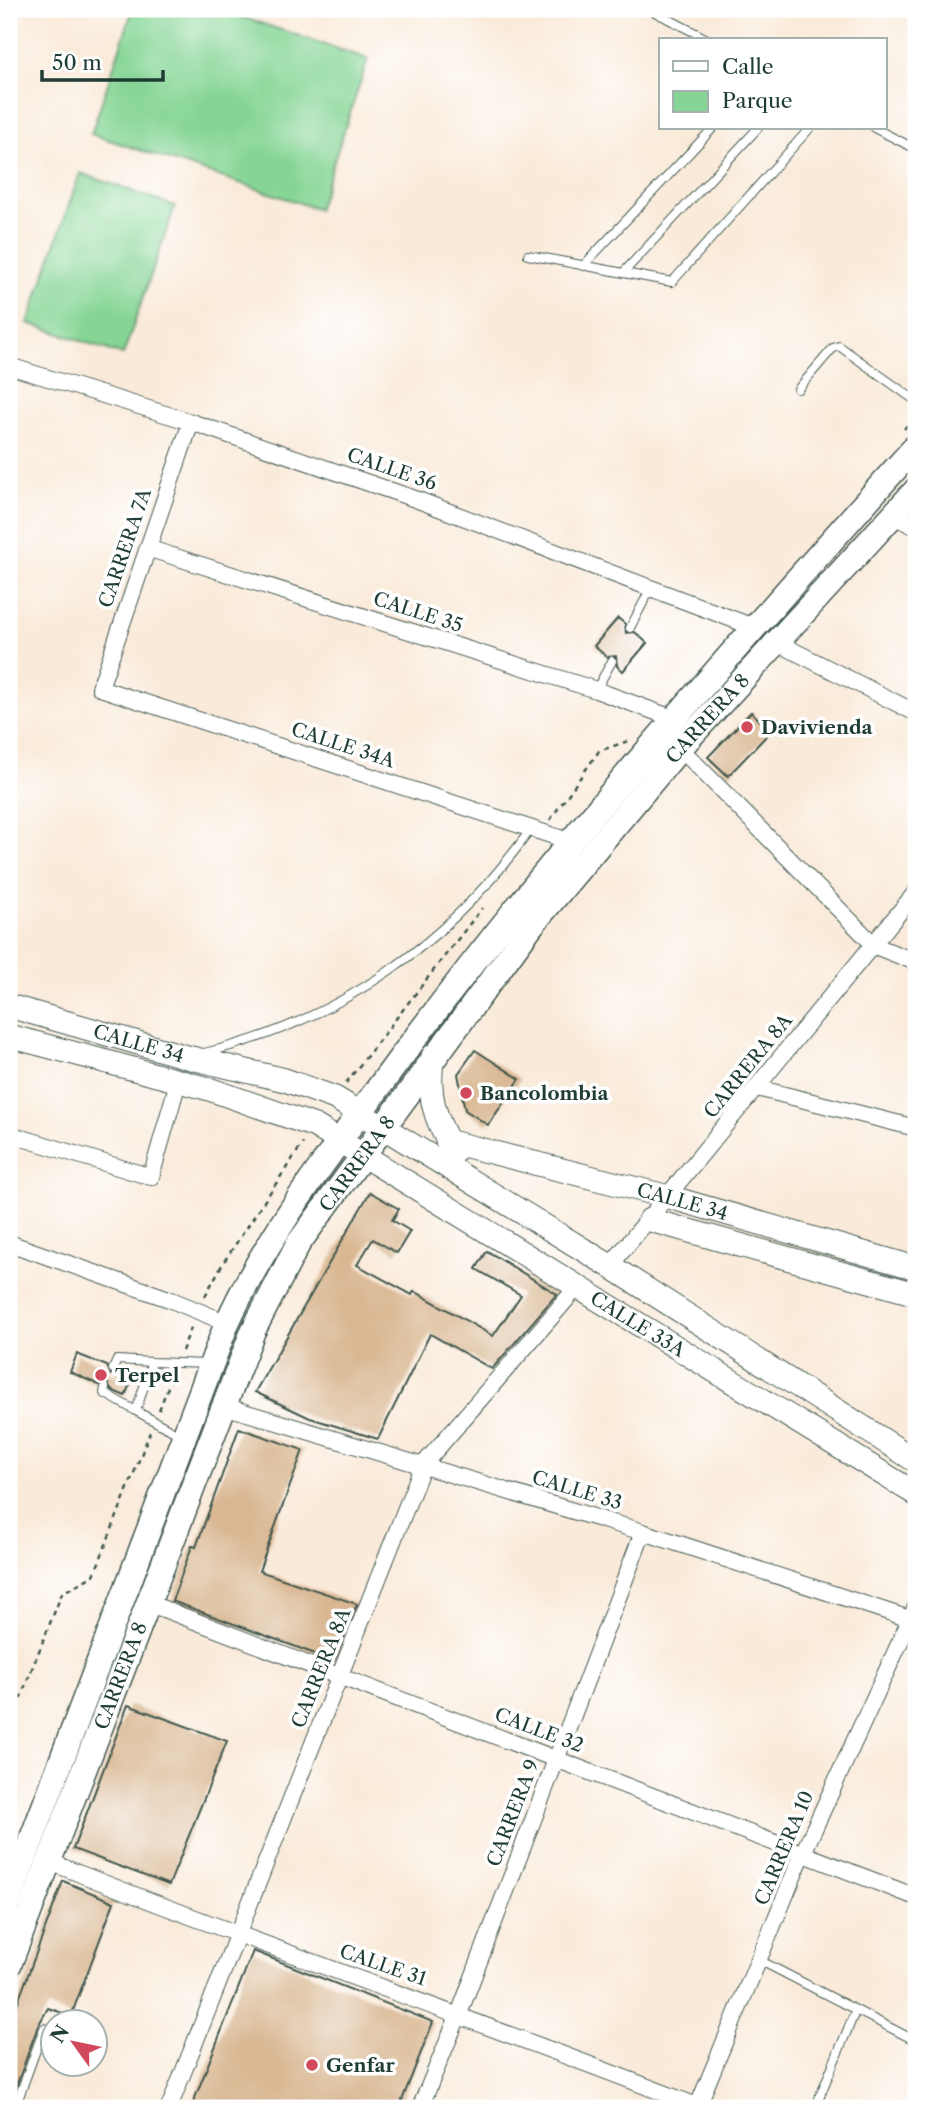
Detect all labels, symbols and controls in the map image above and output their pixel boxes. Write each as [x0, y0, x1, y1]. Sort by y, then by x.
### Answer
scale bar [42, 38, 163, 82]
legend [659, 38, 886, 130]
text: 50 m [52, 50, 102, 75]
text: Calle [722, 54, 774, 79]
text: Parque [722, 88, 793, 113]
street label: CALLE 36 [344, 443, 440, 495]
street label: CARRERA 7A [94, 484, 156, 611]
street label: CALLE 35 [370, 587, 466, 637]
street label: CARRERA 8 [661, 669, 754, 768]
place label: Davivienda [761, 716, 874, 739]
street label: CALLE 34A [288, 717, 399, 773]
marker: Davivienda [739, 719, 755, 735]
street label: CARRERA 8A [699, 1009, 798, 1123]
street label: CALLE 34 [91, 1019, 187, 1067]
place label: Bancolombia [480, 1082, 610, 1105]
marker: Bancolombia [458, 1085, 474, 1101]
street label: CARRERA 8 [314, 1111, 400, 1216]
street label: CALLE 34 [635, 1178, 731, 1225]
street label: CALLE 33A [586, 1286, 690, 1362]
place label: Terpel [115, 1364, 180, 1387]
marker: Terpel [93, 1367, 109, 1383]
street label: CALLE 33 [529, 1465, 625, 1515]
street label: CARRERA 8A [287, 1604, 356, 1731]
street label: CARRERA 8 [89, 1619, 151, 1733]
street label: CALLE 32 [491, 1703, 587, 1757]
street label: CARRERA 9 [482, 1756, 544, 1870]
street label: CARRERA 10 [750, 1787, 818, 1909]
street label: CALLE 31 [337, 1939, 429, 1991]
north arrow [38, 2008, 108, 2078]
text: N [46, 2021, 74, 2047]
place label: Genfar [326, 2054, 395, 2077]
marker: Genfar [304, 2057, 320, 2073]

